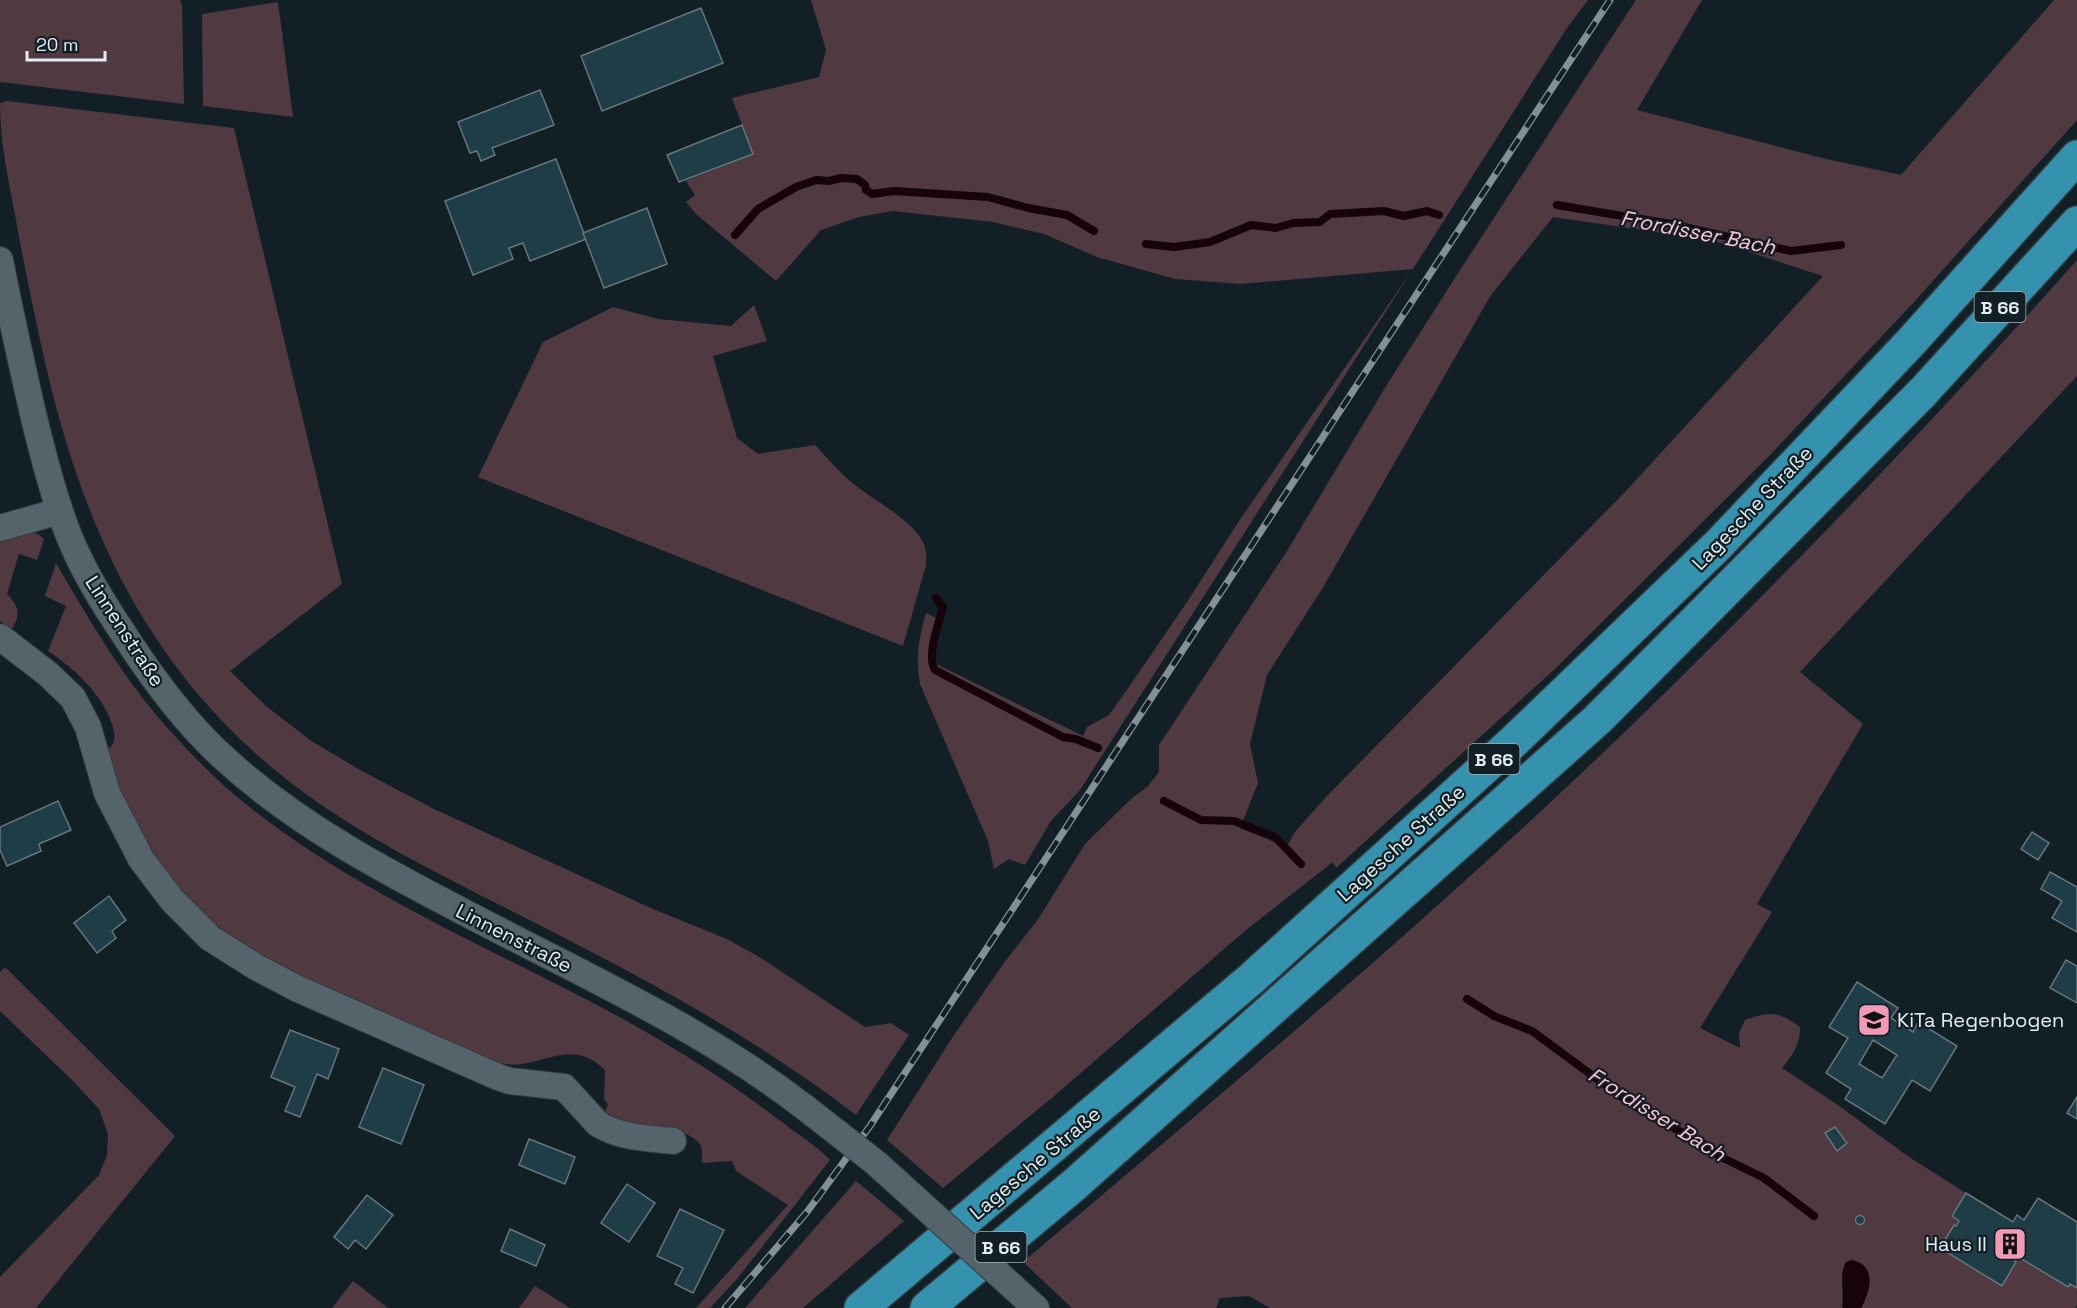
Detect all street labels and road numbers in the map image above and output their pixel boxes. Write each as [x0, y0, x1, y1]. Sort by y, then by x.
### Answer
road number: B 66 [1974, 292, 2026, 322]
street label: Lagesche Straße [1686, 440, 1818, 576]
street label: Linnenstraße [79, 571, 171, 691]
road number: B 66 [1468, 744, 1520, 774]
street label: Lagesche Straße [1332, 779, 1470, 907]
street label: Linnenstraße [451, 898, 577, 978]
street label: Lagesche Straße [964, 1101, 1106, 1225]
road number: B 66 [976, 1232, 1026, 1262]

